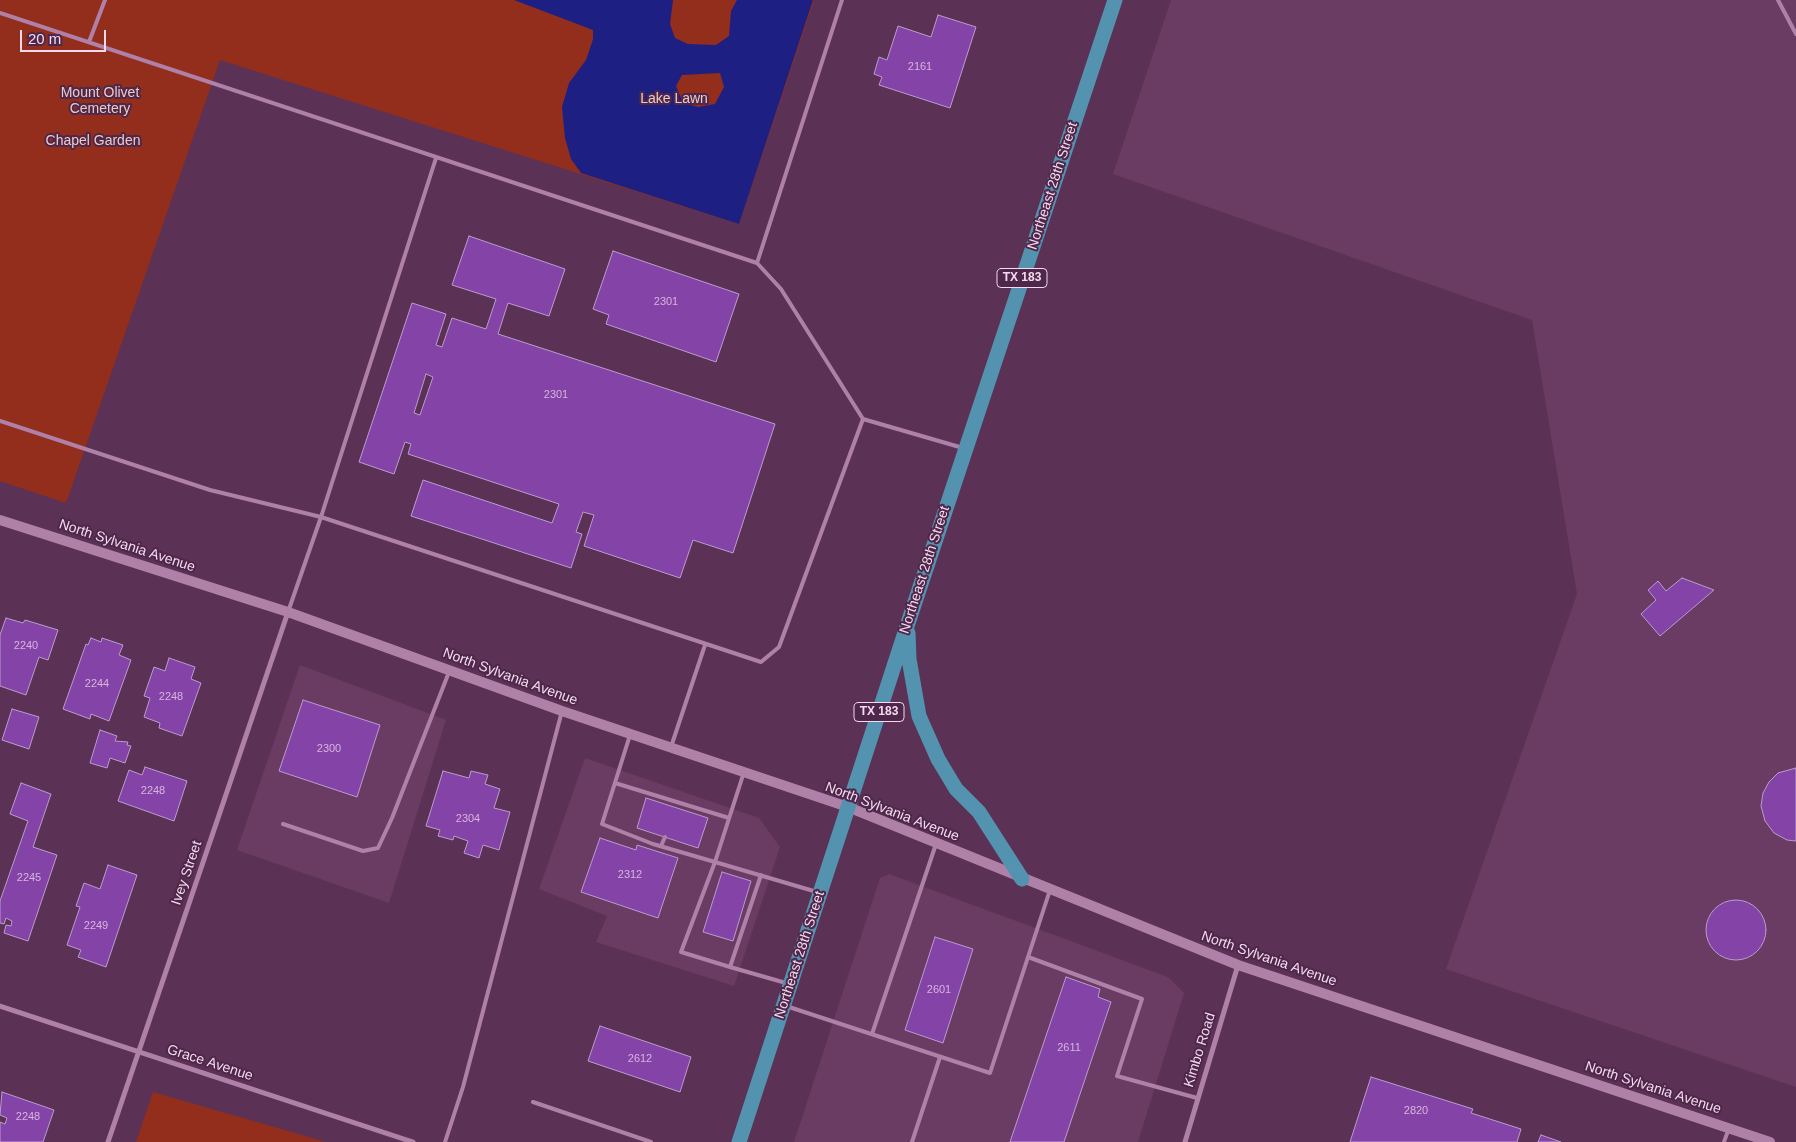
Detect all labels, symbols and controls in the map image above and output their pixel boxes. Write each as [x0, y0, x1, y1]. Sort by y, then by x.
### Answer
scale bar [22, 20, 109, 52]
text: 20 m [28, 30, 61, 47]
house number: 2161 [908, 60, 932, 74]
park label: Mount Olivet Cemetery [61, 85, 139, 118]
park label: Lake Lawn [640, 91, 708, 107]
street label: Northeast 28th Street [1024, 120, 1082, 252]
park label: Chapel Garden [46, 133, 140, 149]
road number: TX 183 [997, 268, 1047, 288]
house number: 2301 [654, 295, 678, 309]
house number: 2301 [544, 388, 568, 402]
street label: Northeast 28th Street [896, 504, 954, 636]
street label: North Sylvania Avenue [57, 516, 197, 576]
house number: 2240 [14, 639, 38, 653]
street label: North Sylvania Avenue [440, 645, 580, 709]
house number: 2244 [85, 677, 109, 691]
house number: 2248 [159, 690, 183, 704]
road number: TX 183 [854, 702, 904, 722]
house number: 2300 [317, 742, 341, 756]
street label: North Sylvania Avenue [823, 779, 961, 845]
house number: 2248 [141, 784, 165, 798]
house number: 2304 [456, 812, 480, 826]
street label: Ivey Street [168, 839, 206, 907]
house number: 2312 [618, 868, 642, 882]
house number: 2245 [17, 871, 41, 885]
street label: Northeast 28th Street [771, 889, 829, 1021]
house number: 2249 [84, 919, 108, 933]
street label: North Sylvania Avenue [1199, 928, 1339, 990]
house number: 2601 [927, 983, 951, 997]
street label: Kimbo Road [1181, 1011, 1219, 1089]
street label: Grace Avenue [165, 1041, 255, 1085]
house number: 2611 [1057, 1041, 1081, 1055]
house number: 2612 [628, 1052, 652, 1066]
street label: North Sylvania Avenue [1583, 1058, 1723, 1118]
house number: 2820 [1404, 1104, 1428, 1118]
house number: 2248 [16, 1110, 40, 1124]

